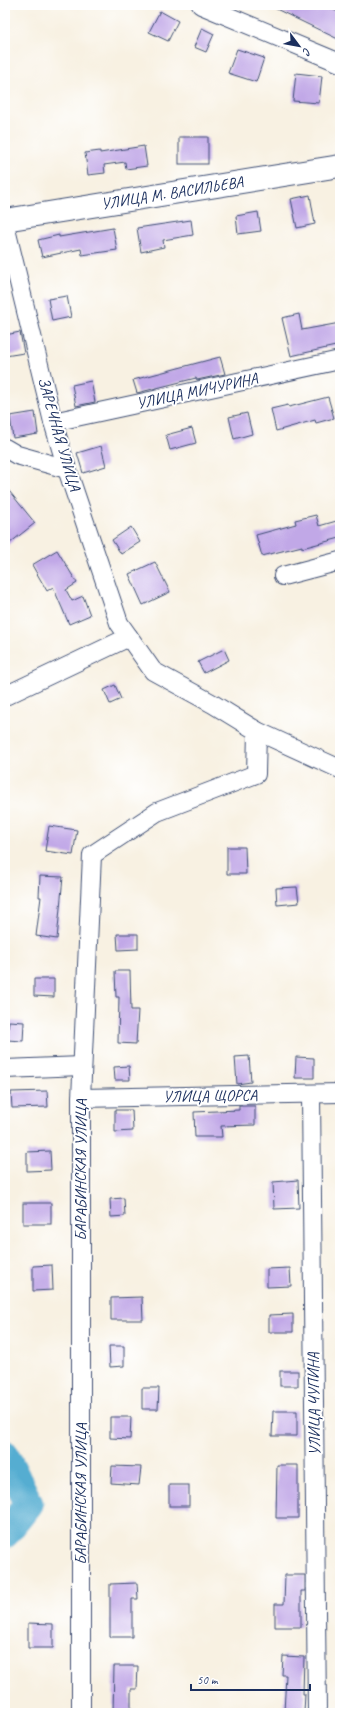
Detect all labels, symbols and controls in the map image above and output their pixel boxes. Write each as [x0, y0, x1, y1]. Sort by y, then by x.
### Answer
north arrow [279, 26, 319, 66]
text: С [299, 45, 315, 59]
street label: УЛИЦА М. ВАСИЛЬЕВА [100, 172, 245, 214]
street label: УЛИЦА МИЧУРИНА [135, 368, 260, 414]
street label: ЗАРЕЧНАЯ УЛИЦА [33, 375, 85, 494]
street label: УЛИЦА ЩОРСА [163, 1085, 258, 1107]
street label: БАРАБИНСКАЯ УЛИЦА [71, 1098, 91, 1241]
street label: УЛИЦА ЧУПИНА [303, 1351, 325, 1456]
street label: БАРАБИНСКАЯ УЛИЦА [71, 1422, 91, 1565]
scale bar [191, 1666, 310, 1692]
text: 50 m [197, 1672, 219, 1688]

